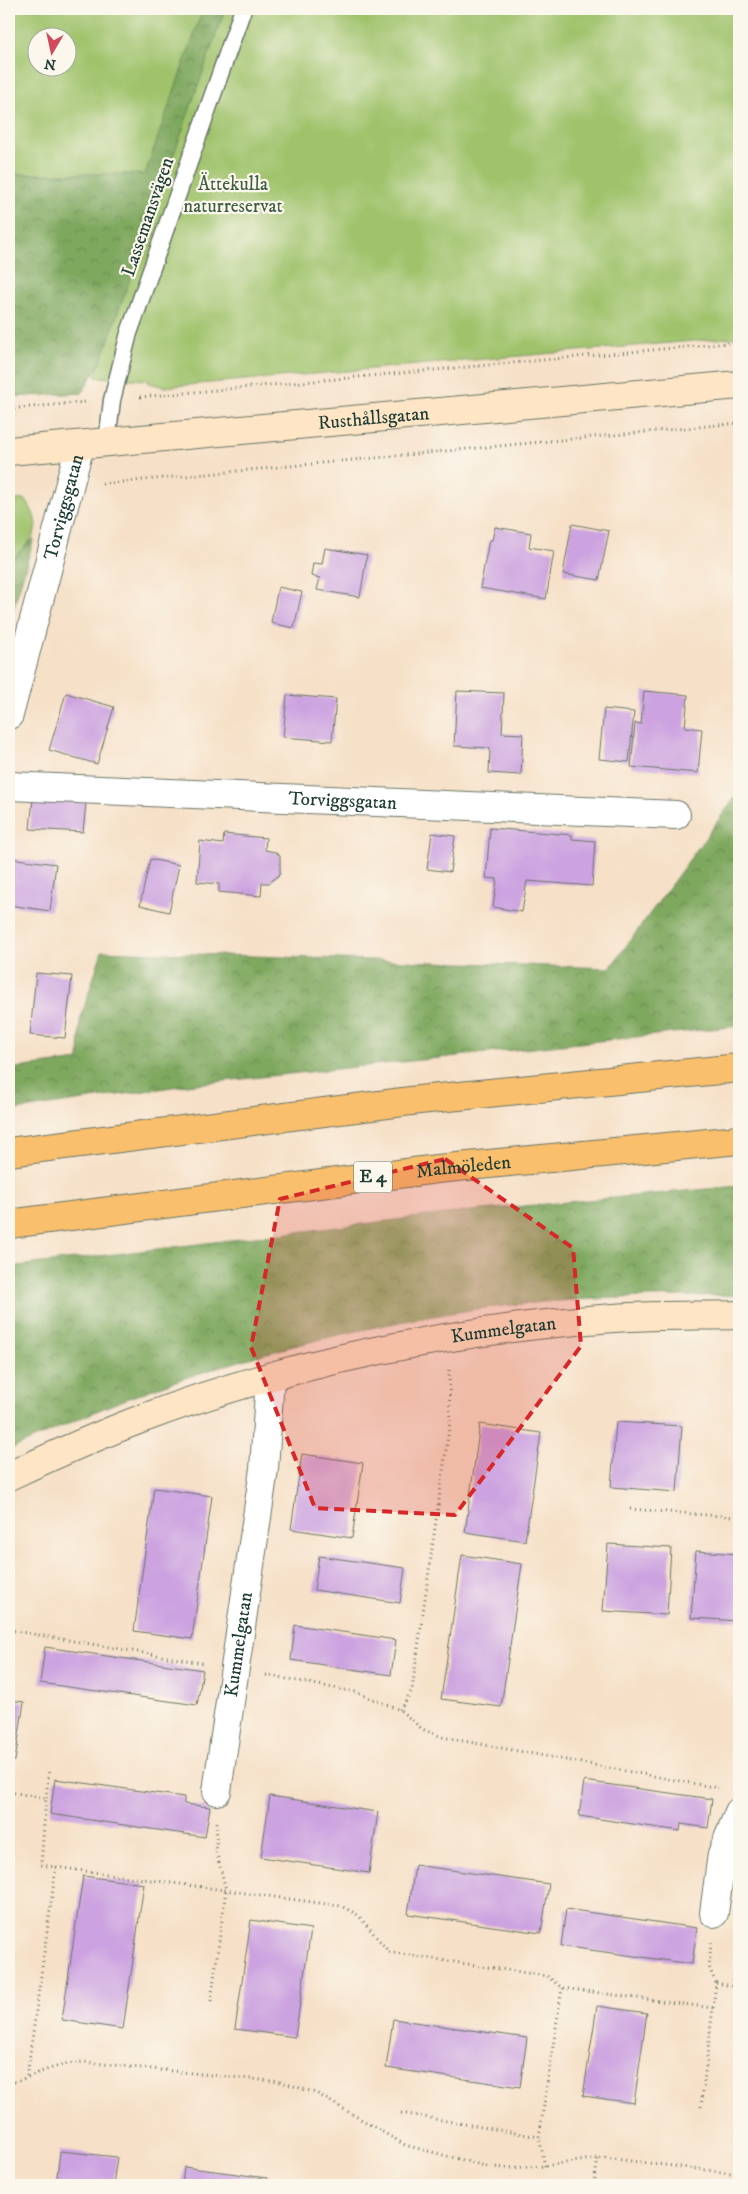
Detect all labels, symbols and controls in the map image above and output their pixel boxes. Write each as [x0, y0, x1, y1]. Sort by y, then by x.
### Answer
north arrow [28, 28, 78, 78]
text: N [43, 54, 57, 74]
street label: Lassemansvägen [117, 154, 179, 280]
park label: Ättekulla naturreservat [183, 172, 283, 218]
street label: Rusthållsgatan [317, 402, 430, 435]
street label: Torviggsgatan [39, 452, 89, 562]
street label: Torviggsgatan [288, 787, 397, 814]
street label: Malmöleden [415, 1150, 512, 1183]
road number: E 4 [354, 1162, 392, 1192]
street label: Kummelgatan [449, 1312, 557, 1348]
street label: Kummelgatan [219, 1590, 257, 1699]

